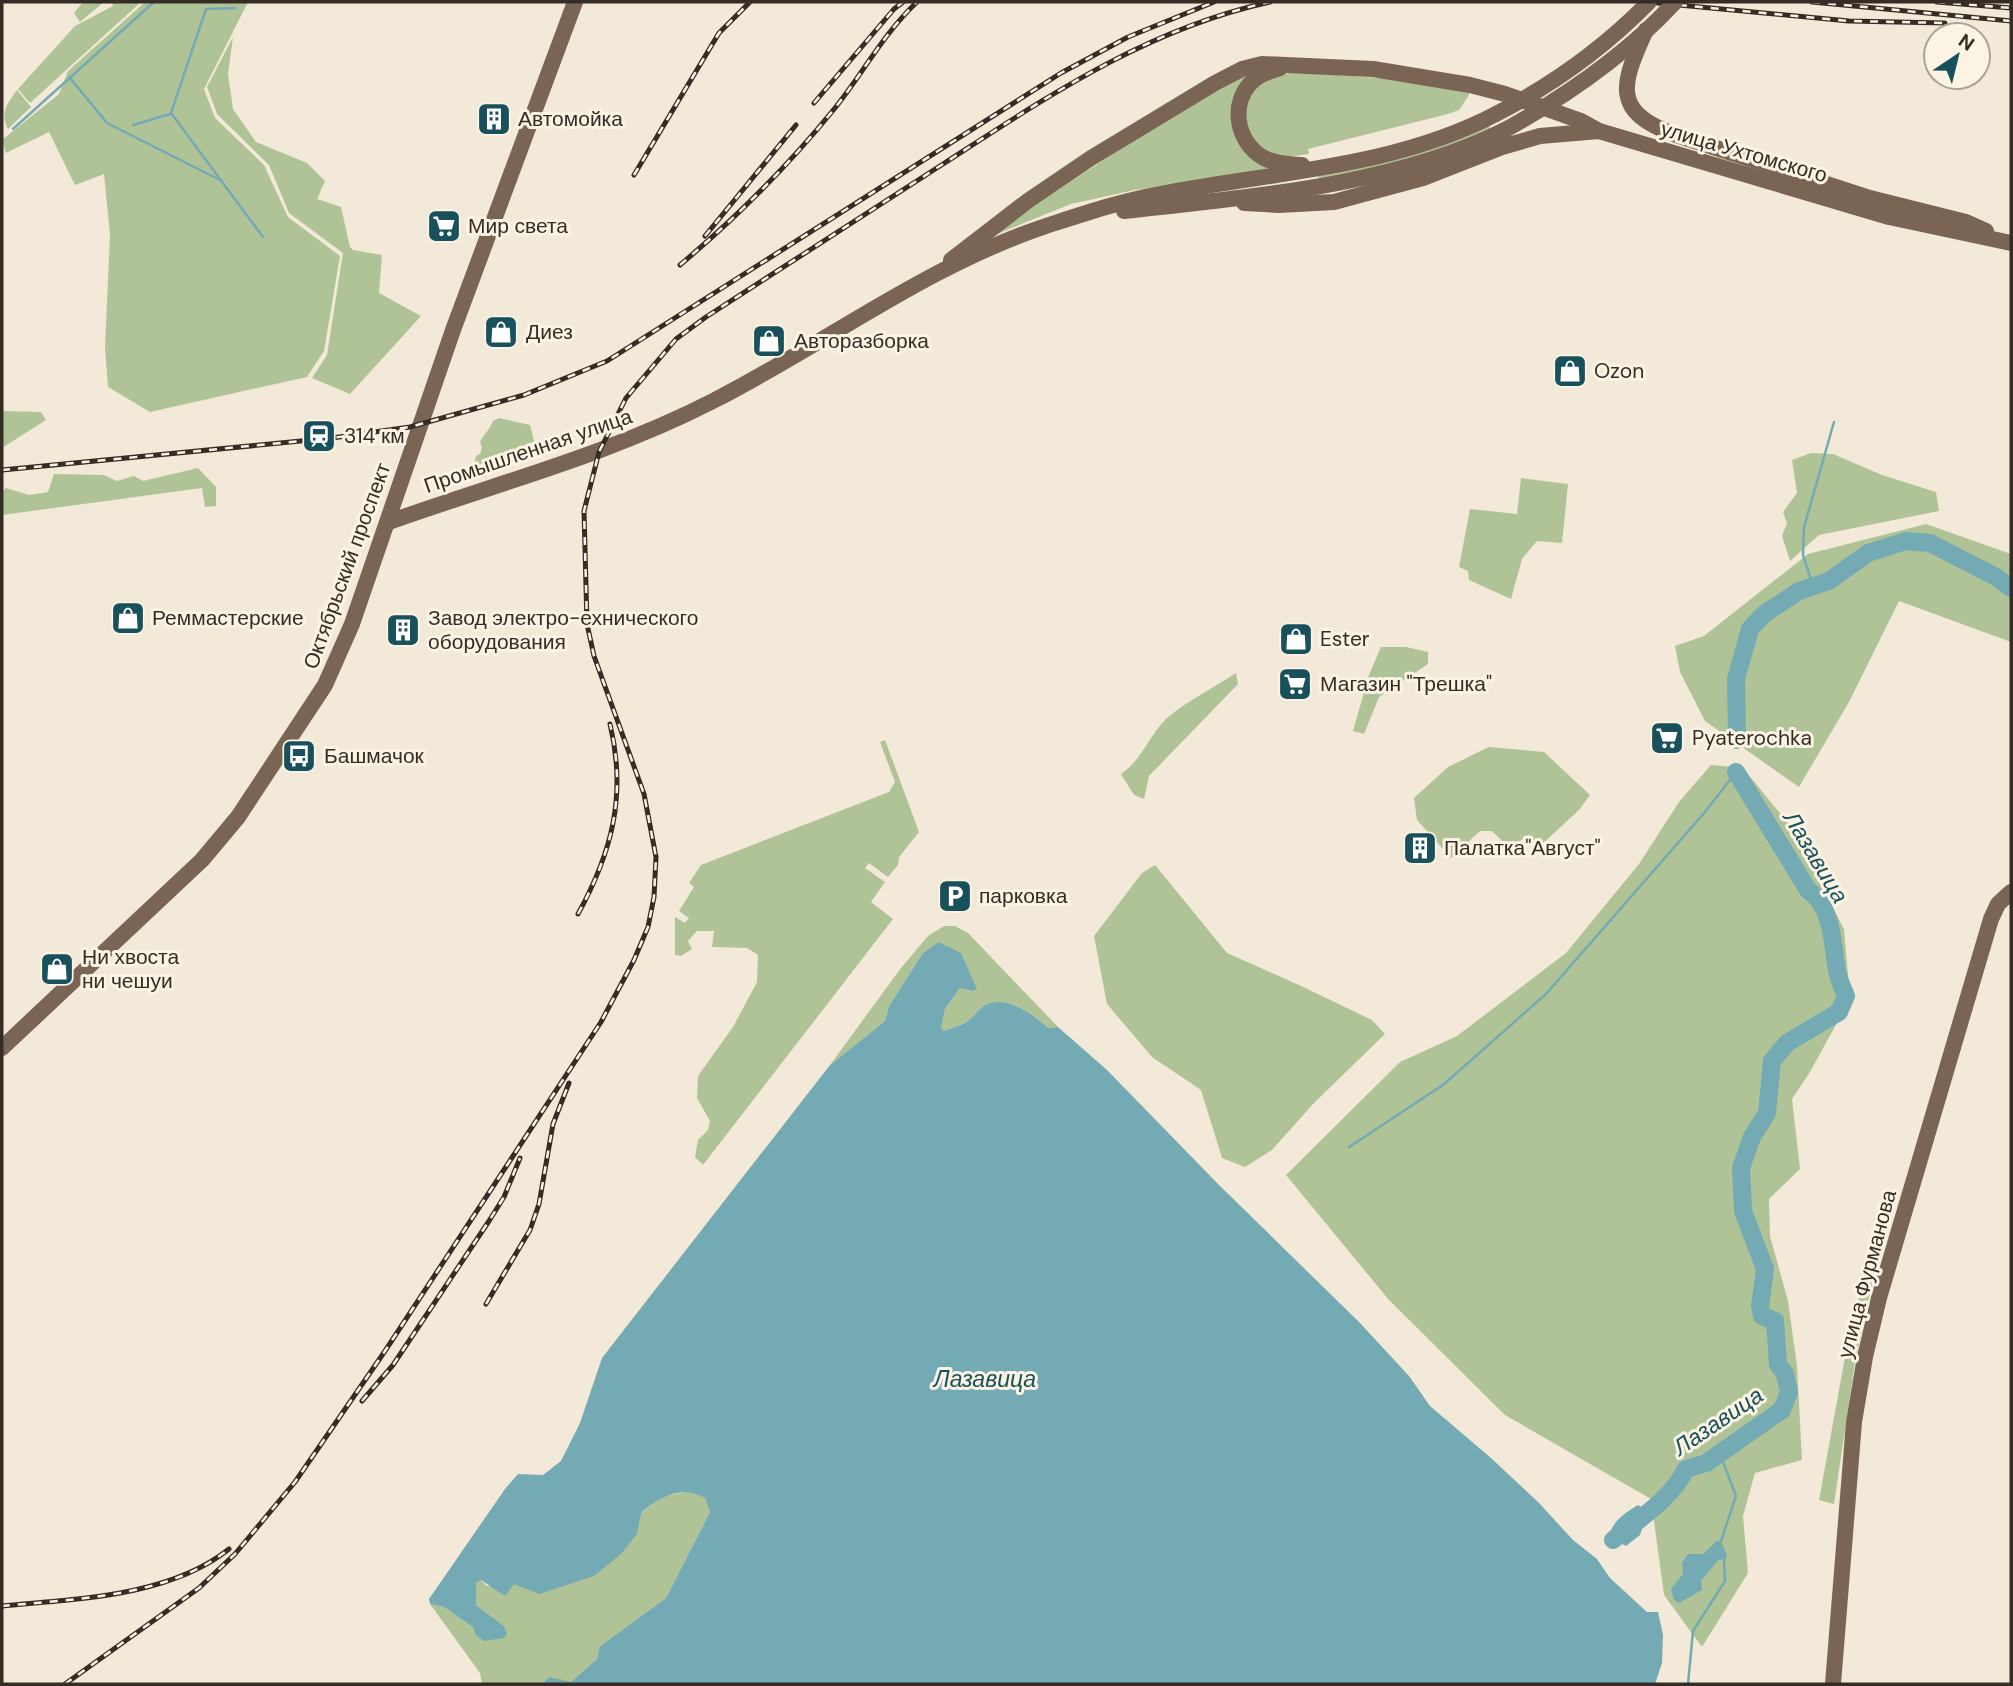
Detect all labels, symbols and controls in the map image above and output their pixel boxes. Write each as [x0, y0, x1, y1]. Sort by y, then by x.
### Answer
north arrow [1922, 21, 1992, 91]
text: N [1954, 28, 1979, 57]
building icon: Автомойка [475, 100, 513, 138]
place label: Автомойка [518, 105, 623, 133]
street label: улица Ухтомского [1657, 115, 1831, 189]
supermarket icon: Мир света [425, 207, 463, 245]
place label: Мир света [468, 212, 568, 240]
shop icon: Диез [482, 313, 520, 351]
place label: Диез [526, 318, 573, 346]
shop icon: Авторазборка [750, 322, 788, 360]
place label: Авторазборка [794, 327, 929, 355]
shop icon: Ozon [1551, 352, 1589, 390]
place label: Ozon [1594, 357, 1644, 385]
street label: Промышленная улица [420, 402, 636, 500]
station icon: 314 км [300, 417, 338, 455]
place label: 314 км [344, 422, 405, 450]
street label: Октябрьский проспект [297, 459, 397, 673]
shop icon: Реммастерские [109, 599, 147, 637]
place label: Реммастерские [152, 604, 304, 632]
place label: Завод электро-ехнического оборудования [428, 604, 698, 656]
building icon: Завод электро-ехнического оборудования [384, 611, 422, 649]
shop icon: Ester [1277, 620, 1315, 658]
place label: Ester [1320, 625, 1370, 653]
supermarket icon: Магазин "Трешка" [1276, 665, 1314, 703]
place label: Магазин "Трешка" [1320, 670, 1492, 698]
supermarket icon: Pyaterochka [1648, 719, 1686, 757]
place label: Pyaterochka [1692, 724, 1812, 752]
bus stop icon: Башмачок [280, 737, 318, 775]
place label: Башмачок [324, 742, 425, 770]
water label: Лазавица [1776, 804, 1855, 909]
building icon: Палатка"Август" [1401, 829, 1439, 867]
place label: Палатка"Август" [1444, 834, 1601, 862]
parking icon: парковка [936, 877, 974, 915]
place label: парковка [979, 882, 1068, 910]
place label: Ни хвоста ни чешуи [82, 943, 179, 995]
shop icon: Ни хвоста ни чешуи [38, 950, 76, 988]
street label: улица Фурманова [1831, 1186, 1903, 1361]
water label: Лазавица [932, 1364, 1036, 1394]
water label: Лазавица [1666, 1380, 1769, 1463]

